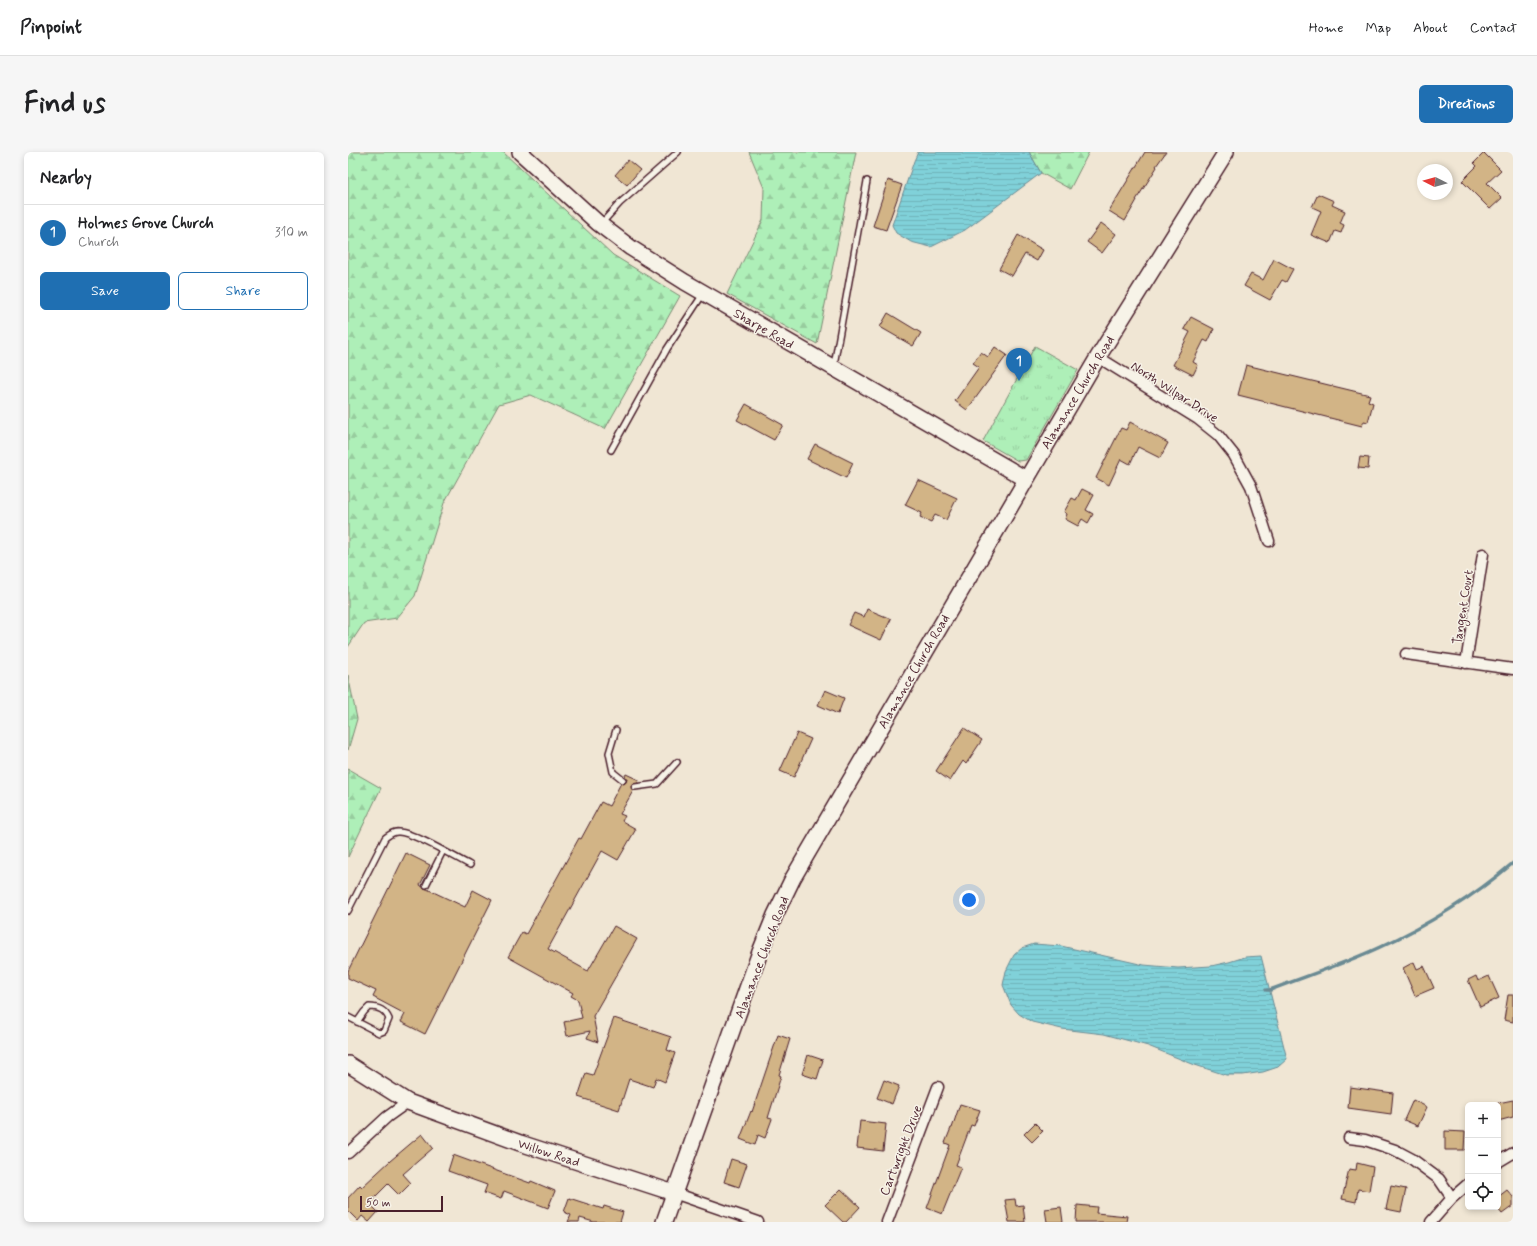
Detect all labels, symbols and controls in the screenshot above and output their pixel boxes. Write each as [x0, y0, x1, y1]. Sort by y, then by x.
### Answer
text: Pinpoint [20, 15, 82, 40]
text: Home [1309, 19, 1343, 37]
text: Map [1365, 19, 1391, 37]
text: About [1413, 19, 1448, 37]
text: Contact [1470, 19, 1517, 37]
button: Directions [1419, 85, 1513, 123]
text: Find us [24, 86, 105, 123]
north arrow [1417, 164, 1453, 200]
text: Nearby [40, 167, 92, 189]
text: Holmes Grove Church [78, 214, 214, 234]
text: 1 [50, 224, 56, 241]
text: 310 m [275, 224, 308, 241]
text: Church [78, 234, 119, 251]
button: Save [40, 272, 170, 310]
button: Share [178, 272, 308, 310]
street label: Sharpe Road [730, 305, 797, 353]
street label: Alamance Church Road [1038, 333, 1119, 453]
pin: 1 [1006, 348, 1032, 381]
street label: North Wilpar Drive [1127, 358, 1221, 427]
street label: Tangent Court [1449, 569, 1479, 646]
street label: Alamance Church Road [875, 611, 954, 732]
your location [959, 890, 979, 910]
street label: Alamance Church Road [731, 894, 794, 1021]
map controls [1465, 1102, 1501, 1210]
button: + [1465, 1102, 1501, 1138]
street label: Cartwright Drive [876, 1103, 927, 1199]
street label: Willow Road [515, 1135, 582, 1171]
button: − [1465, 1138, 1501, 1174]
button: locate [1465, 1174, 1501, 1210]
scale bar [360, 1194, 443, 1213]
text: 50 m [366, 1196, 391, 1210]

